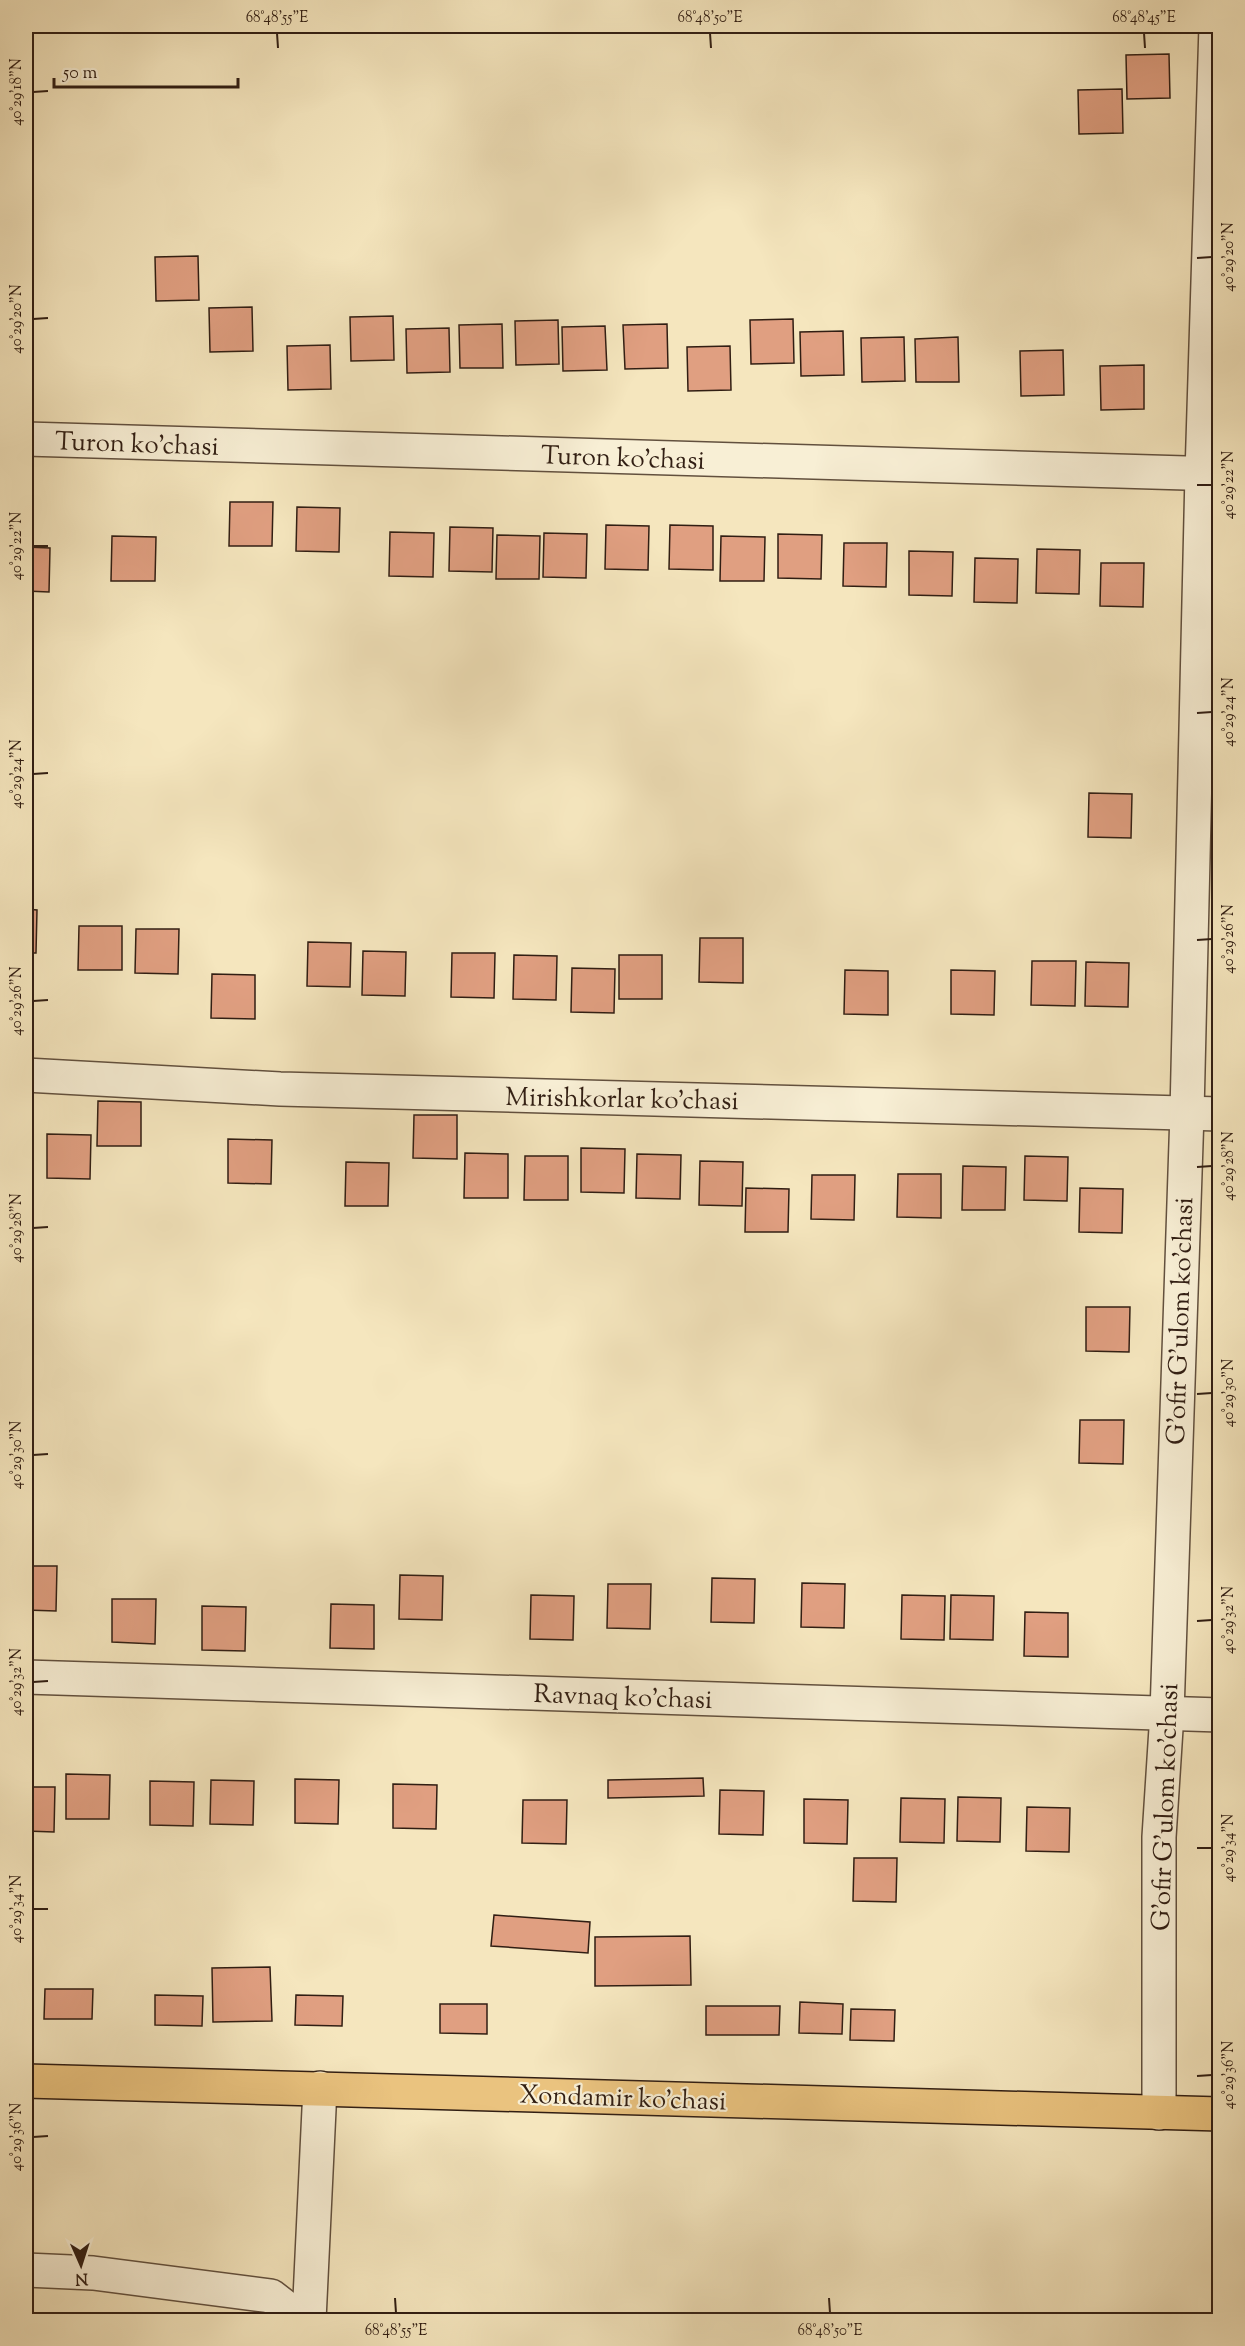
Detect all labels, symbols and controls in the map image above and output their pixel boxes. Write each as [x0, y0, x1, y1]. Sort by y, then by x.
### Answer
text: 68°48'55"E [246, 8, 308, 29]
text: 68°48'50"E [678, 8, 742, 29]
text: 68°48'45"E [1112, 8, 1176, 29]
scale bar [54, 51, 238, 89]
text: 40°29'18"N [7, 58, 28, 126]
text: 50 m [62, 61, 98, 87]
text: 40°29'20"N [1219, 222, 1240, 292]
text: 40°29'20"N [7, 284, 28, 354]
street label: Turon ko'chasi [54, 424, 220, 467]
street label: Turon ko'chasi [540, 438, 706, 481]
text: 40°29'22"N [1219, 451, 1240, 519]
text: 40°29'22"N [7, 512, 28, 580]
text: 40°29'24"N [1219, 677, 1240, 747]
text: 40°29'24"N [7, 739, 28, 809]
text: 40°29'26"N [1219, 904, 1240, 974]
text: 40°29'26"N [7, 966, 28, 1036]
street label: Mirishkorlar ko'chasi [505, 1080, 739, 1121]
text: 40°29'28"N [1219, 1131, 1240, 1201]
text: 40°29'28"N [7, 1193, 28, 1263]
street label: G'ofir G'ulom ko'chasi [1159, 1196, 1204, 1446]
text: 40°29'30"N [1219, 1359, 1240, 1427]
text: 40°29'30"N [7, 1421, 28, 1489]
text: 40°29'32"N [1219, 1586, 1240, 1654]
text: 40°29'32"N [7, 1648, 28, 1716]
street label: Ravnaq ko'chasi [533, 1677, 713, 1720]
street label: G'ofir G'ulom ko'chasi [1144, 1682, 1189, 1932]
text: 40°29'34"N [1219, 1814, 1240, 1882]
text: 40°29'34"N [7, 1875, 28, 1943]
text: 40°29'36"N [1219, 2041, 1240, 2109]
street label: Xondamir ko'chasi [519, 2077, 727, 2122]
text: 40°29'36"N [7, 2103, 28, 2171]
north arrow [51, 2235, 111, 2295]
text: N [74, 2266, 89, 2289]
text: 68°48'55"E [365, 2321, 427, 2342]
text: 68°48'50"E [798, 2321, 862, 2342]

